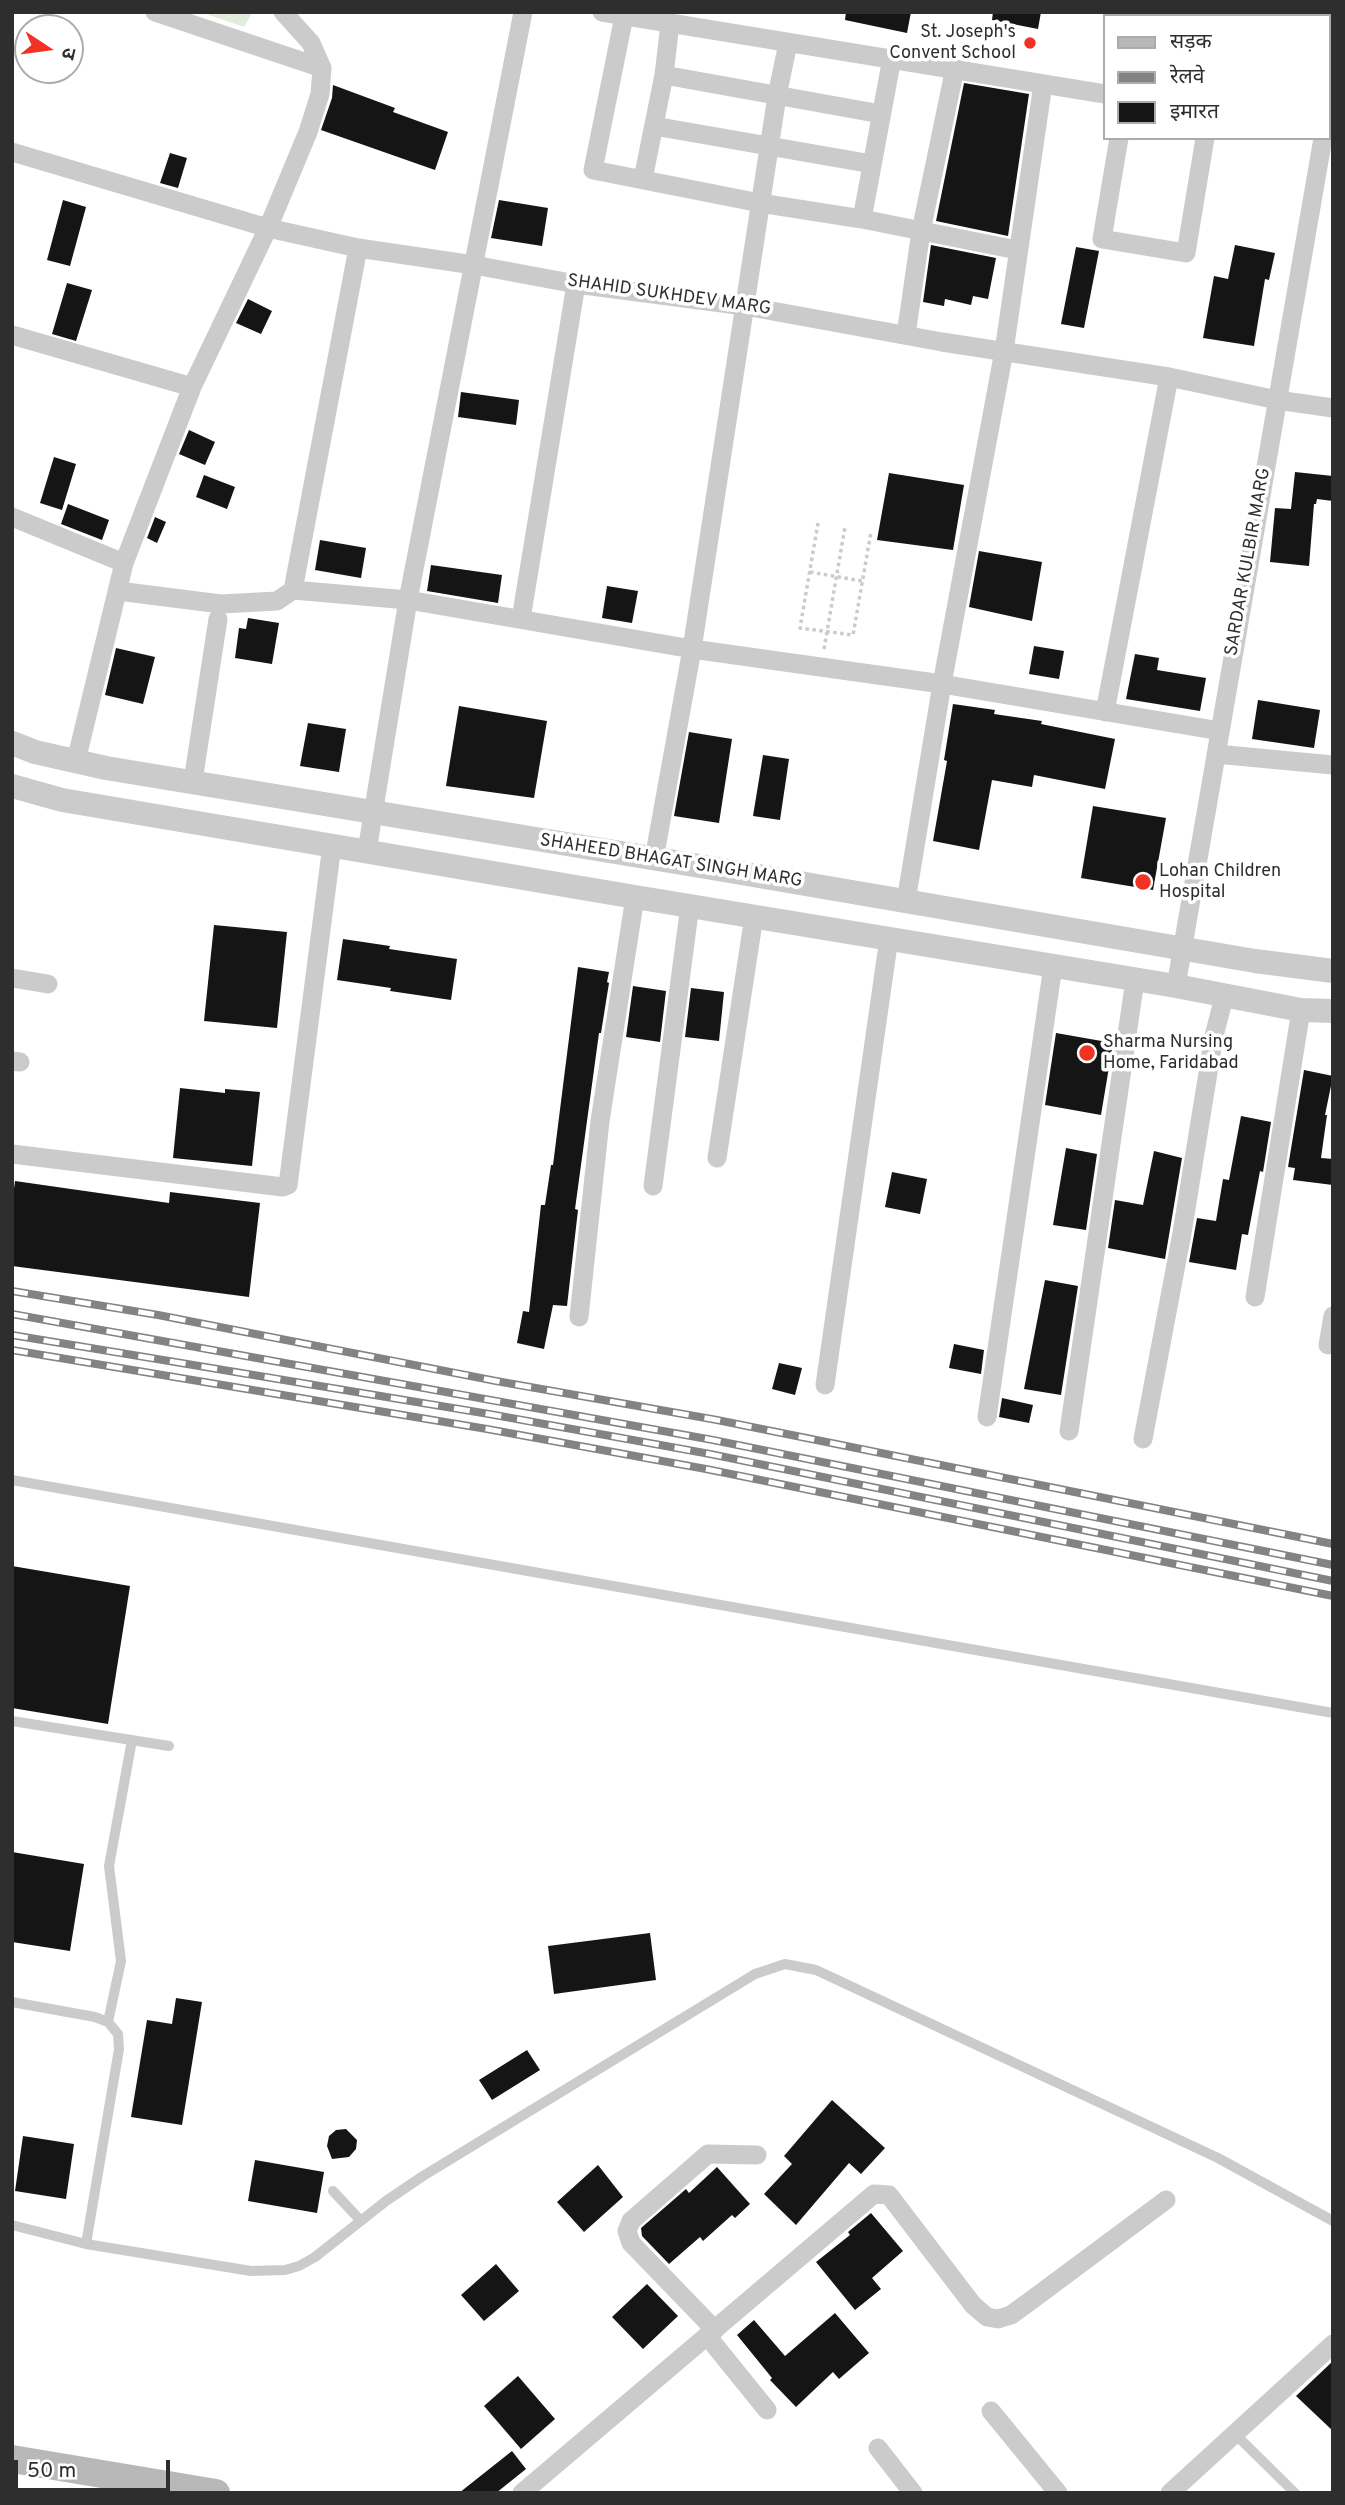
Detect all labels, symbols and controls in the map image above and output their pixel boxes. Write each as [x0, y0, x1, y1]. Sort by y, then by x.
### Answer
north arrow [14, 14, 84, 84]
legend [1104, 14, 1331, 140]
place label: St. Joseph's Convent School [889, 22, 1016, 64]
text: सड़क [1170, 29, 1212, 56]
marker: St. Joseph's Convent School [1022, 35, 1038, 51]
text: उ [55, 45, 80, 61]
text: रेलवे [1170, 64, 1205, 91]
text: इमारत [1170, 99, 1219, 126]
street label: SHAHID SUKHDEV MARG [566, 271, 772, 321]
street label: SARDAR KULBIR MARG [1222, 466, 1276, 658]
street label: SHAHEED BHAGAT SINGH MARG [538, 831, 804, 893]
place label: Lohan Children Hospital [1159, 861, 1281, 903]
marker: Lohan Children Hospital [1133, 872, 1153, 892]
place label: Sharma Nursing Home, Faridabad [1103, 1032, 1239, 1074]
marker: Sharma Nursing Home, Faridabad [1077, 1043, 1097, 1063]
scale bar [18, 2446, 173, 2490]
text: 50 m [27, 2458, 76, 2485]

